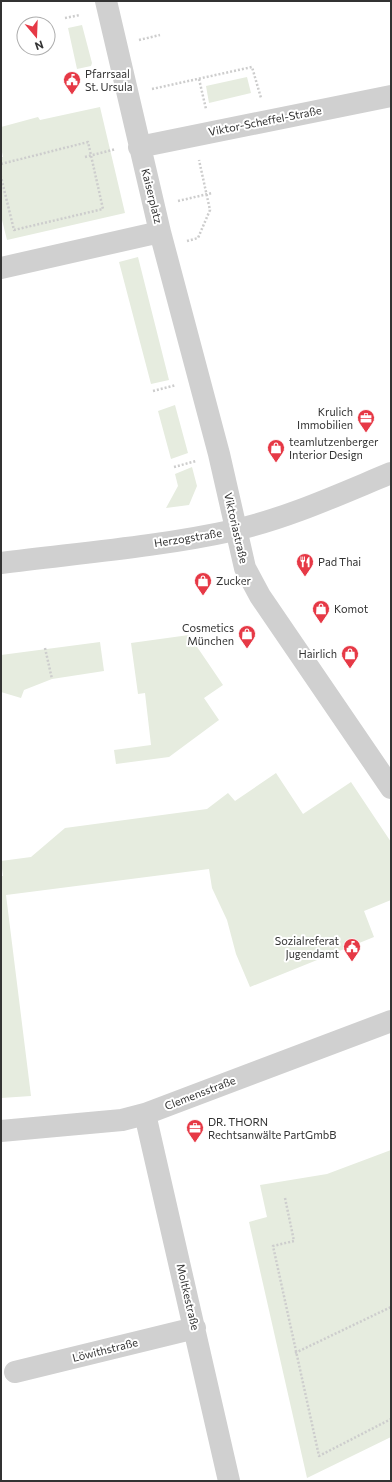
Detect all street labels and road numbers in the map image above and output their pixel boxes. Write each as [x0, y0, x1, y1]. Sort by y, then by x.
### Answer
street label: Viktor-Scheffel-Straße [207, 103, 323, 138]
street label: Kaiserplatz [139, 167, 166, 225]
street label: Viktoriastraße [222, 491, 251, 565]
street label: Herzogstraße [153, 526, 223, 549]
street label: Clemensstraße [163, 1073, 237, 1112]
street label: Moltkestraße [175, 1262, 202, 1332]
street label: Löwithstraße [71, 1335, 139, 1364]

